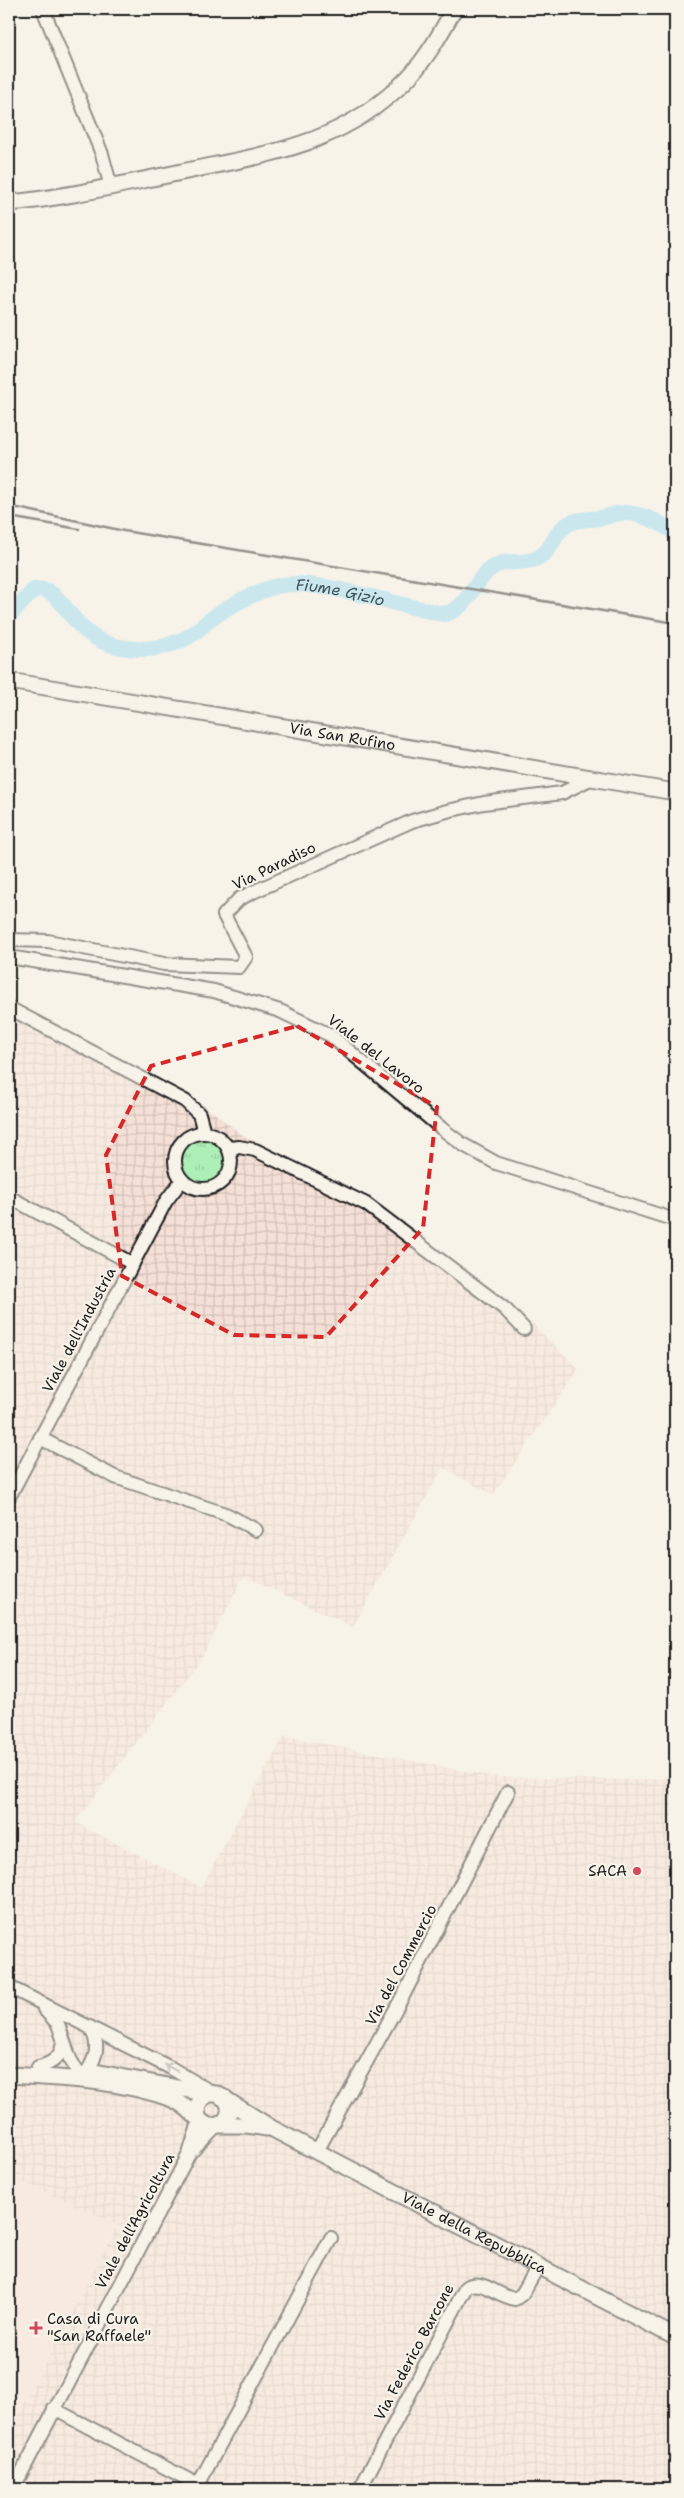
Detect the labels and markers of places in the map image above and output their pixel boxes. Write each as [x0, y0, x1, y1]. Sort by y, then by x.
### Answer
place label: SACA [588, 1861, 627, 1881]
marker: SACA [631, 1865, 643, 1877]
place label: Casa di Cura "San Raffaele" [47, 2309, 151, 2346]
marker: Casa di Cura "San Raffaele" [29, 2321, 43, 2335]

